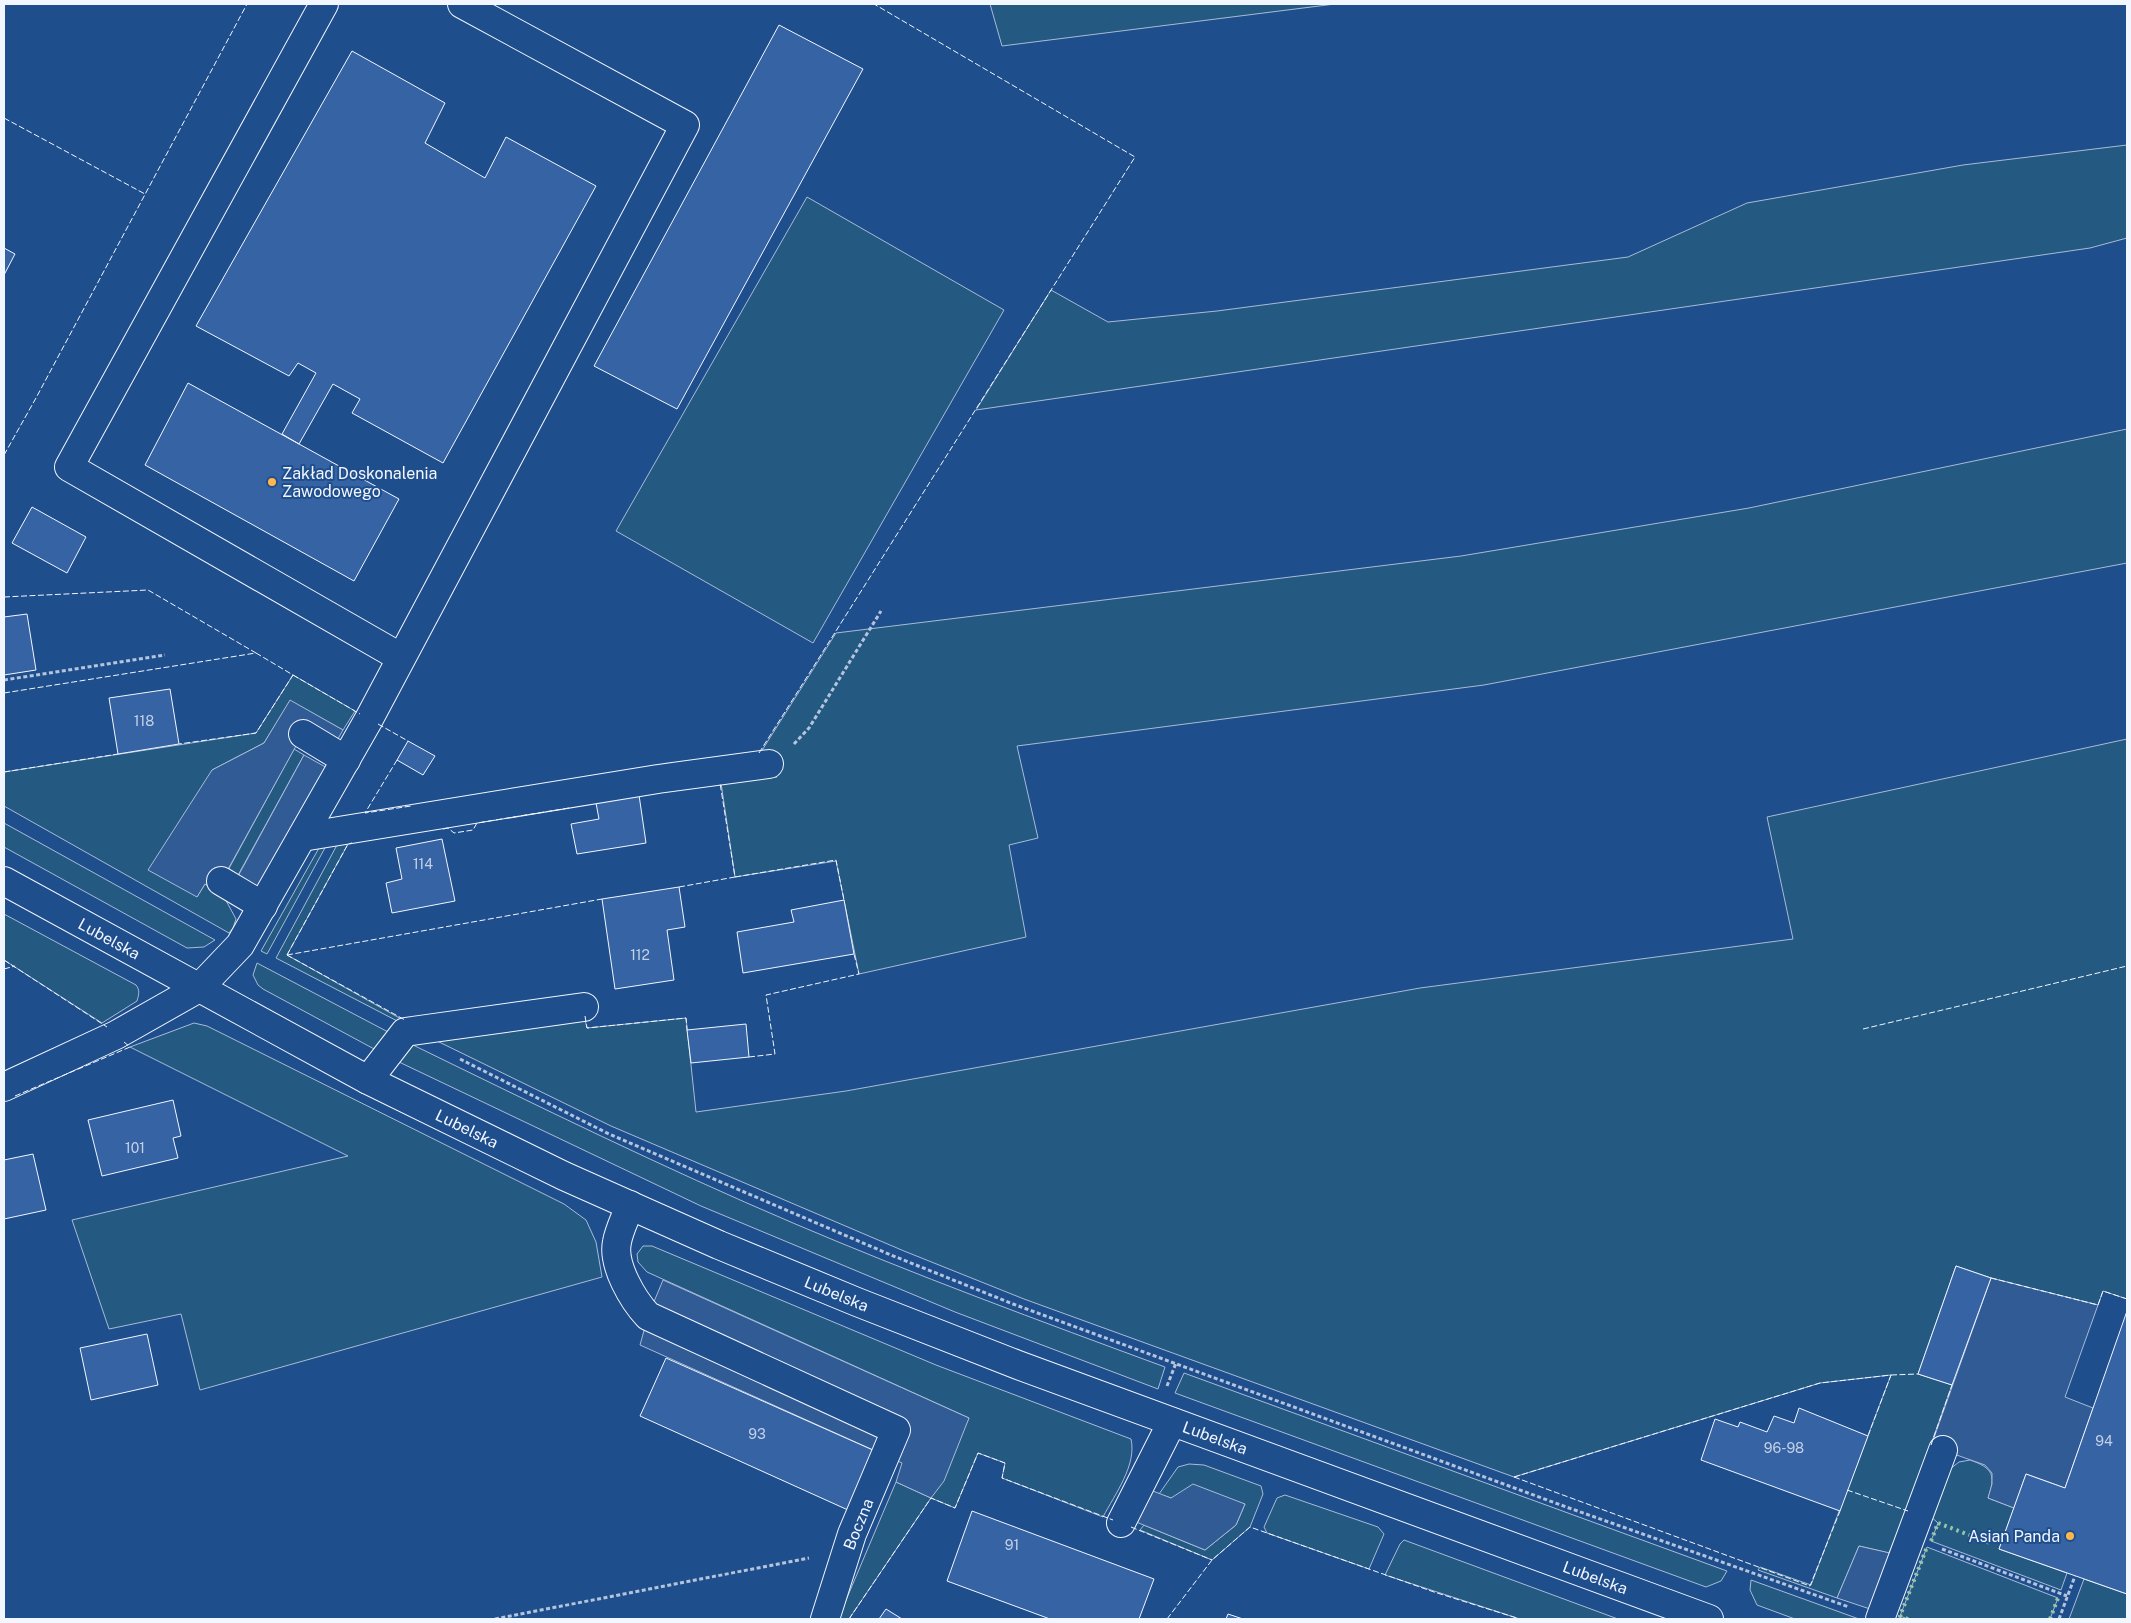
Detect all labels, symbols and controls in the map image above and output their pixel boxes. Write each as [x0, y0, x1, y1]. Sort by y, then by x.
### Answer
place label: Zakład Doskonalenia Zawodowego [282, 464, 437, 501]
marker: Zakład Doskonalenia Zawodowego [266, 476, 278, 488]
house number: 118 [134, 713, 154, 729]
house number: 114 [413, 856, 433, 872]
street label: Lubelska [75, 914, 143, 964]
house number: 112 [630, 947, 650, 963]
street label: Lubelska [432, 1105, 501, 1152]
house number: 101 [125, 1140, 145, 1156]
street label: Lubelska [802, 1272, 871, 1316]
street label: Lubelska [1180, 1417, 1250, 1459]
house number: 93 [748, 1426, 766, 1442]
house number: 94 [2095, 1433, 2113, 1449]
house number: 96-98 [1764, 1440, 1804, 1456]
street label: Boczna [840, 1496, 877, 1553]
place label: Asian Panda [1968, 1527, 2060, 1546]
marker: Asian Panda [2064, 1530, 2076, 1542]
house number: 91 [1005, 1537, 1019, 1553]
street label: Lubelska [1560, 1557, 1630, 1598]

